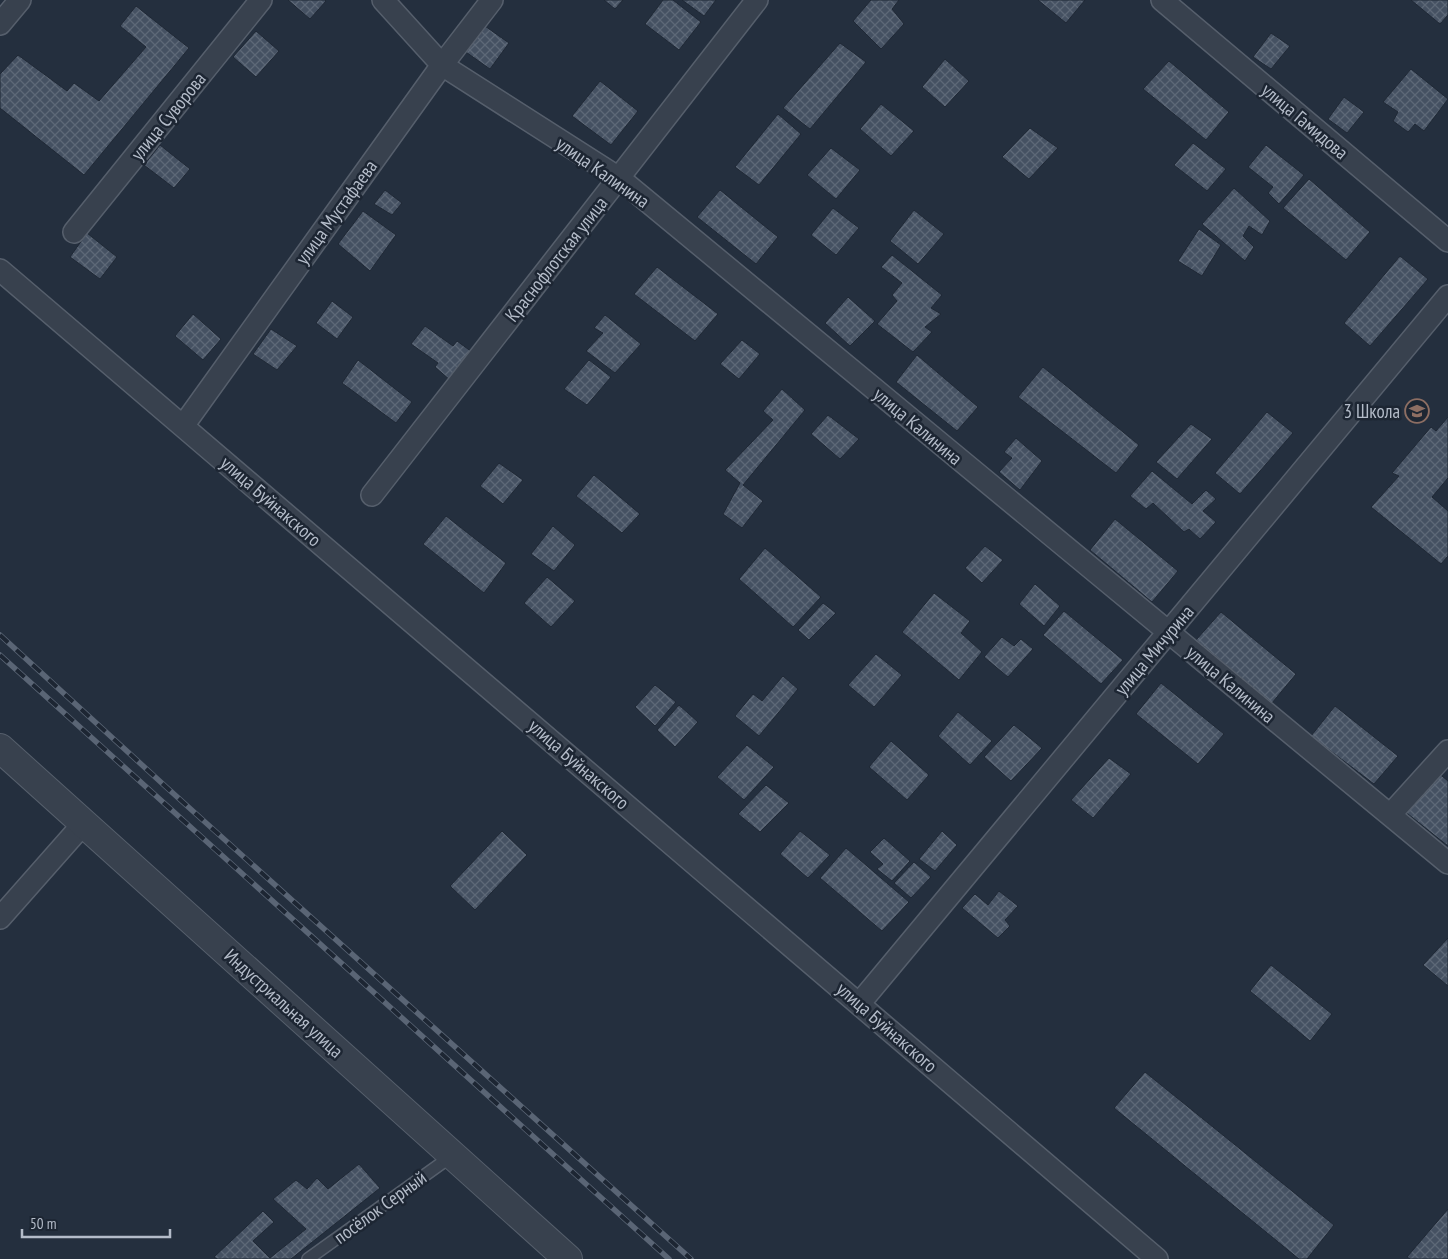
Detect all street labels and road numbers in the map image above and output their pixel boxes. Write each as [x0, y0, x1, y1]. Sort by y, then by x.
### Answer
street label: улица Суворова [125, 67, 211, 165]
street label: улица Гамидова [1257, 78, 1353, 164]
street label: улица Калинина [552, 131, 654, 213]
street label: улица Мустафаева [290, 155, 382, 269]
street label: Краснофлотская улица [500, 192, 612, 326]
street label: улица Калинина [869, 382, 967, 470]
street label: улица Буйнакского [216, 451, 326, 551]
street label: улица Мичурина [1109, 600, 1199, 700]
street label: улица Калинина [1182, 640, 1280, 728]
street label: улица Буйнакского [524, 714, 634, 814]
street label: Индустриальная улица [220, 943, 348, 1063]
street label: улица Буйнакского [832, 977, 942, 1077]
street label: посёлок Серный [329, 1165, 431, 1249]

